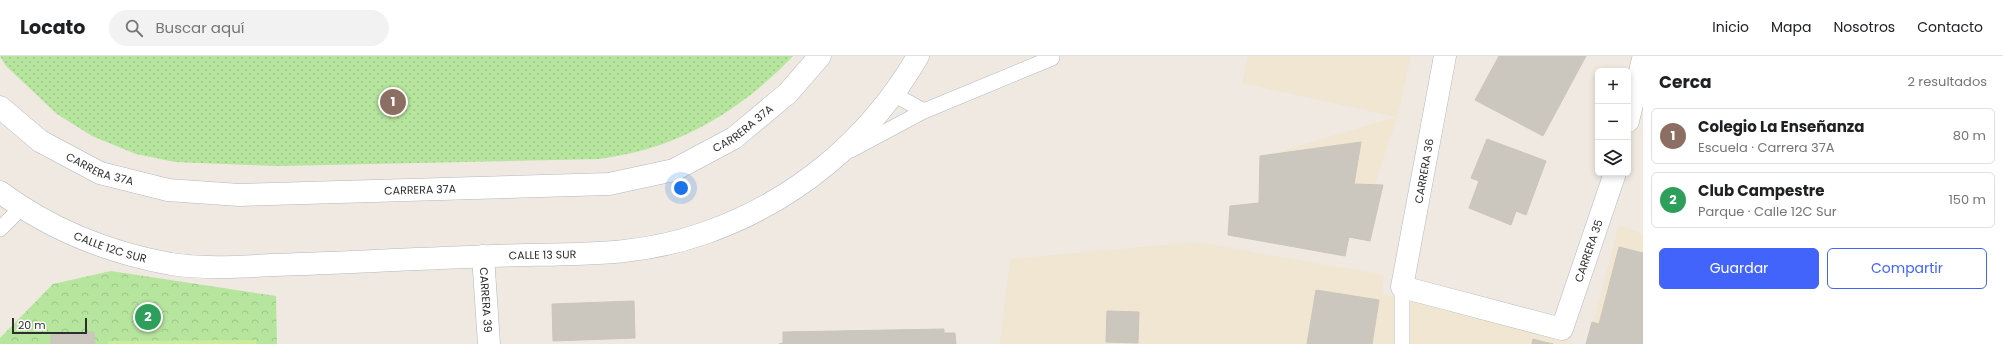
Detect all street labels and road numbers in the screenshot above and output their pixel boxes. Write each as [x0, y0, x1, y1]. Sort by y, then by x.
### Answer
street label: CARRERA 37A [710, 100, 777, 156]
street label: CARRERA 36 [1410, 137, 1438, 205]
street label: CARRERA 37A [63, 148, 136, 189]
street label: CARRERA 37A [384, 181, 457, 199]
street label: CARRERA 35 [1570, 217, 1607, 284]
street label: CALLE 12C SUR [71, 227, 149, 267]
street label: CALLE 13 SUR [508, 246, 577, 263]
street label: CARRERA 39 [476, 267, 496, 333]

